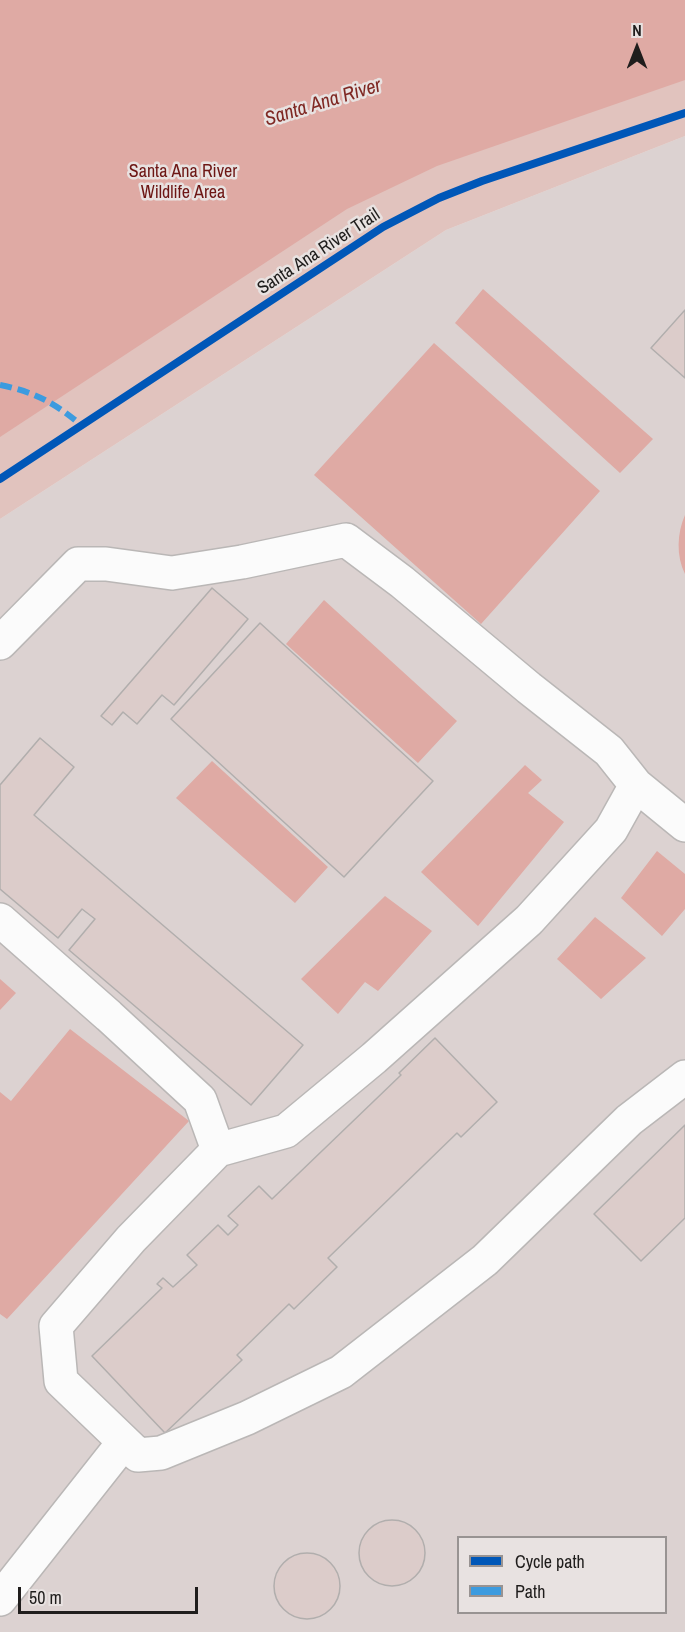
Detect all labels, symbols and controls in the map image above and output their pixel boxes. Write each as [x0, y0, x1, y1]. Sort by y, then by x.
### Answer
north arrow [607, 18, 667, 78]
text: N [632, 19, 642, 41]
water label: Santa Ana River [262, 74, 384, 132]
park label: Santa Ana River Wildlife Area [129, 161, 237, 204]
street label: Santa Ana River Trail [254, 204, 384, 300]
legend [457, 1536, 667, 1614]
text: Cycle path [515, 1549, 585, 1574]
scale bar [21, 1575, 201, 1613]
text: Path [515, 1579, 545, 1604]
text: 50 m [29, 1585, 62, 1610]

